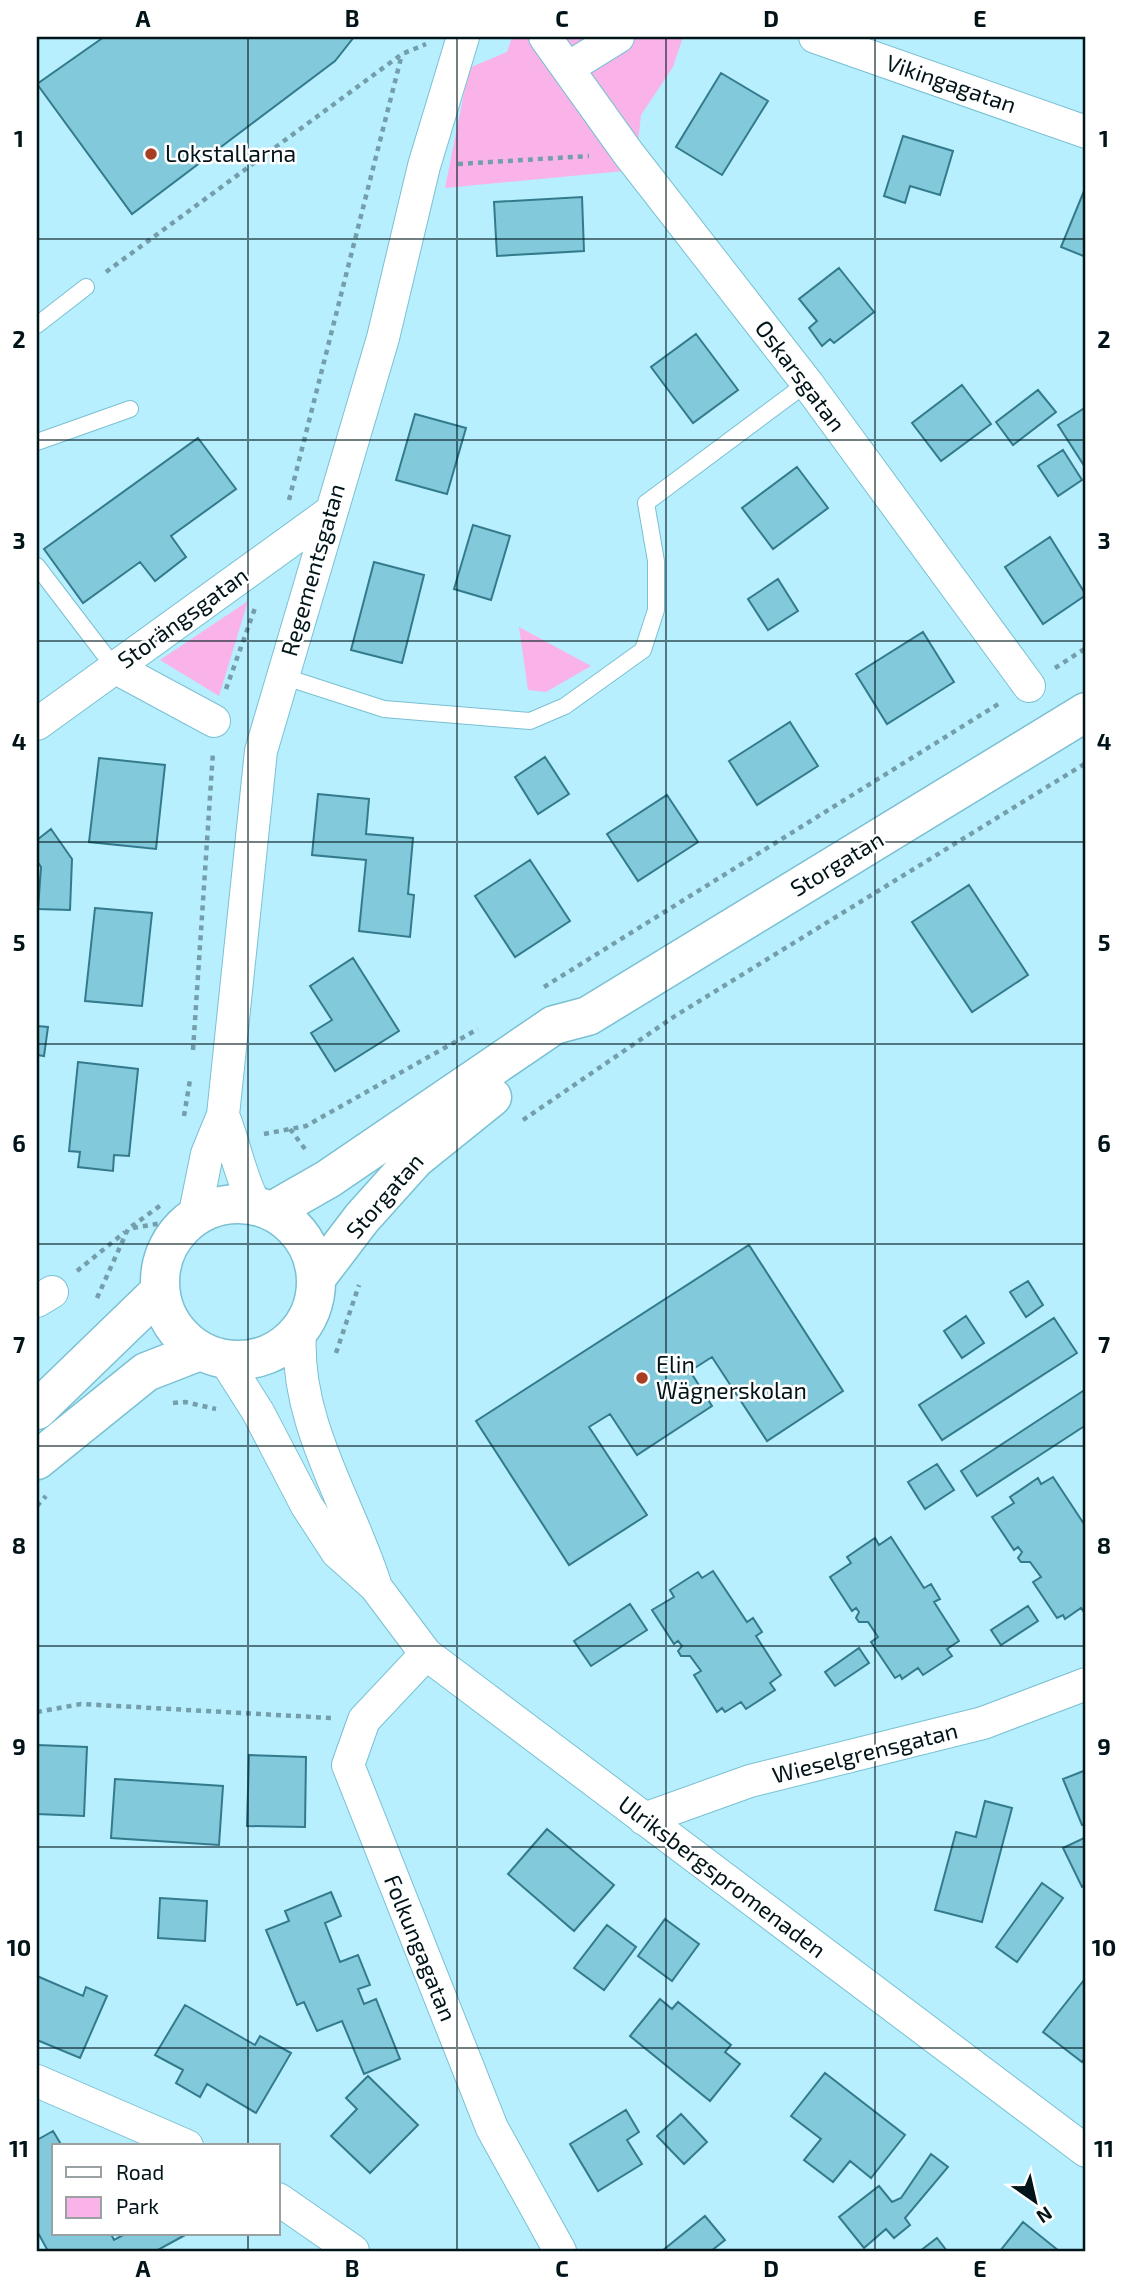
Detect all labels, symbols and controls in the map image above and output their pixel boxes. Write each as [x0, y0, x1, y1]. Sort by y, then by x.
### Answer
text: A [135, 4, 151, 32]
text: B [345, 4, 359, 32]
text: C [555, 4, 569, 32]
text: D [763, 4, 779, 32]
text: E [973, 4, 987, 32]
street label: Vikingagatan [883, 48, 1020, 118]
text: 1 [14, 124, 24, 152]
text: 1 [1099, 124, 1109, 152]
place label: Lokstallarna [165, 139, 296, 167]
marker: Lokstallarna [143, 146, 159, 162]
street label: Oskarsgatan [750, 314, 852, 437]
text: 2 [12, 325, 26, 353]
text: 2 [1097, 325, 1111, 353]
street label: Regementsgatan [274, 480, 350, 659]
text: 3 [12, 526, 26, 554]
text: 3 [1097, 526, 1111, 554]
street label: Storängsgatan [112, 560, 253, 674]
text: 4 [12, 727, 26, 755]
text: 4 [1097, 727, 1111, 755]
street label: Storgatan [785, 824, 888, 902]
text: 5 [13, 928, 25, 956]
text: 5 [1098, 928, 1110, 956]
text: 6 [12, 1129, 26, 1157]
text: 6 [1097, 1129, 1111, 1157]
street label: Storgatan [340, 1147, 429, 1244]
text: 7 [13, 1330, 25, 1358]
text: 7 [1098, 1330, 1110, 1358]
place label: Elin Wägnerskolan [656, 1350, 807, 1404]
marker: Elin Wägnerskolan [634, 1370, 650, 1386]
text: 8 [12, 1531, 26, 1559]
text: 8 [1097, 1531, 1111, 1559]
street label: Wieselgrensgatan [769, 1715, 960, 1789]
text: 9 [12, 1732, 26, 1760]
text: 9 [1097, 1732, 1111, 1760]
street label: Ulriksbergspromenaden [613, 1789, 832, 1963]
street label: Folkungagatan [379, 1870, 463, 2025]
text: 10 [7, 1933, 31, 1961]
text: 10 [1092, 1933, 1116, 1961]
text: 11 [9, 2134, 29, 2162]
text: 11 [1094, 2134, 1114, 2162]
legend [52, 2144, 280, 2236]
text: Road [116, 2159, 164, 2184]
north arrow [1000, 2166, 1070, 2236]
text: Park [116, 2193, 159, 2218]
text: N [1033, 2202, 1057, 2229]
text: A [135, 2254, 151, 2282]
text: B [345, 2254, 359, 2282]
text: C [555, 2254, 569, 2282]
text: D [763, 2254, 779, 2282]
text: E [973, 2254, 987, 2282]

